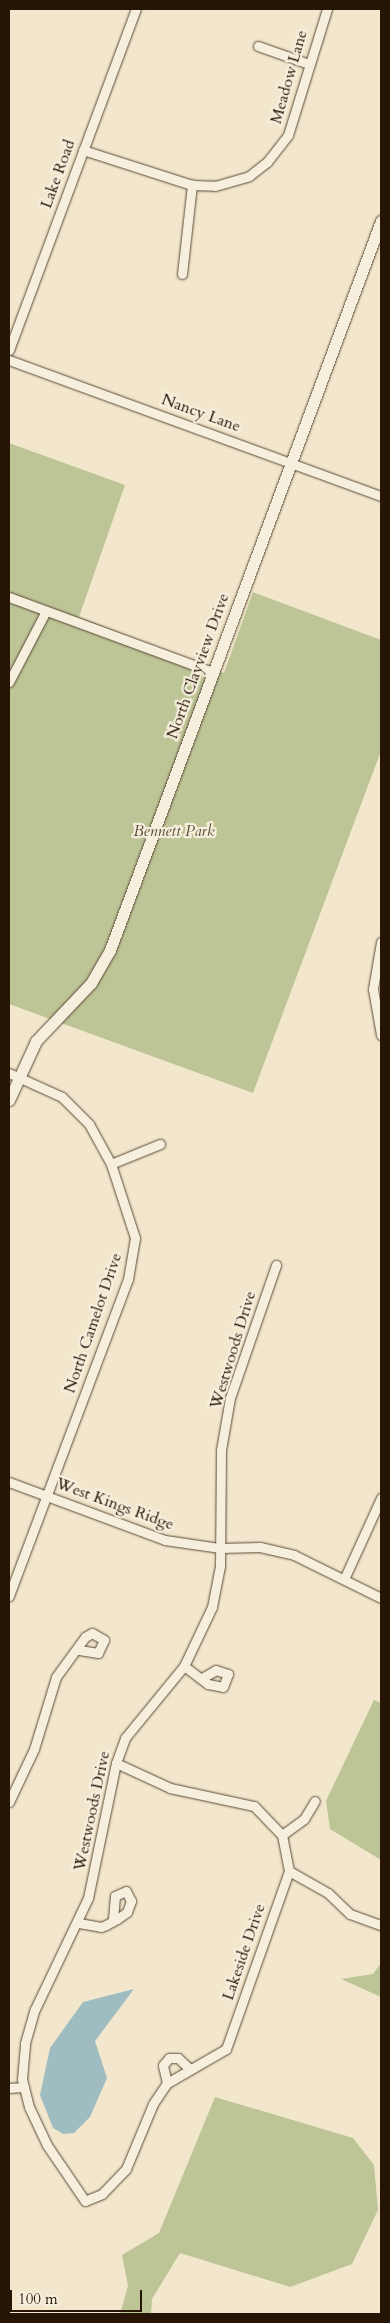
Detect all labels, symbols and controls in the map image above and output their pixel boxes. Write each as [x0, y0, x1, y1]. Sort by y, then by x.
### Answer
street label: Meadow Lane [266, 28, 312, 126]
street label: Lake Road [37, 137, 79, 211]
street label: Nancy Lane [159, 390, 243, 436]
street label: North Clayview Drive [163, 591, 233, 741]
park label: Bennett Park [133, 821, 215, 841]
street label: North Camelot Drive [60, 1250, 126, 1396]
street label: Westwoods Drive [206, 1289, 260, 1411]
street label: West Kings Ridge [53, 1474, 177, 1534]
street label: Westwoods Drive [70, 1749, 114, 1873]
street label: Lakeside Drive [218, 1901, 270, 2003]
scale bar [12, 2280, 145, 2312]
text: 100 m [18, 2289, 58, 2309]

